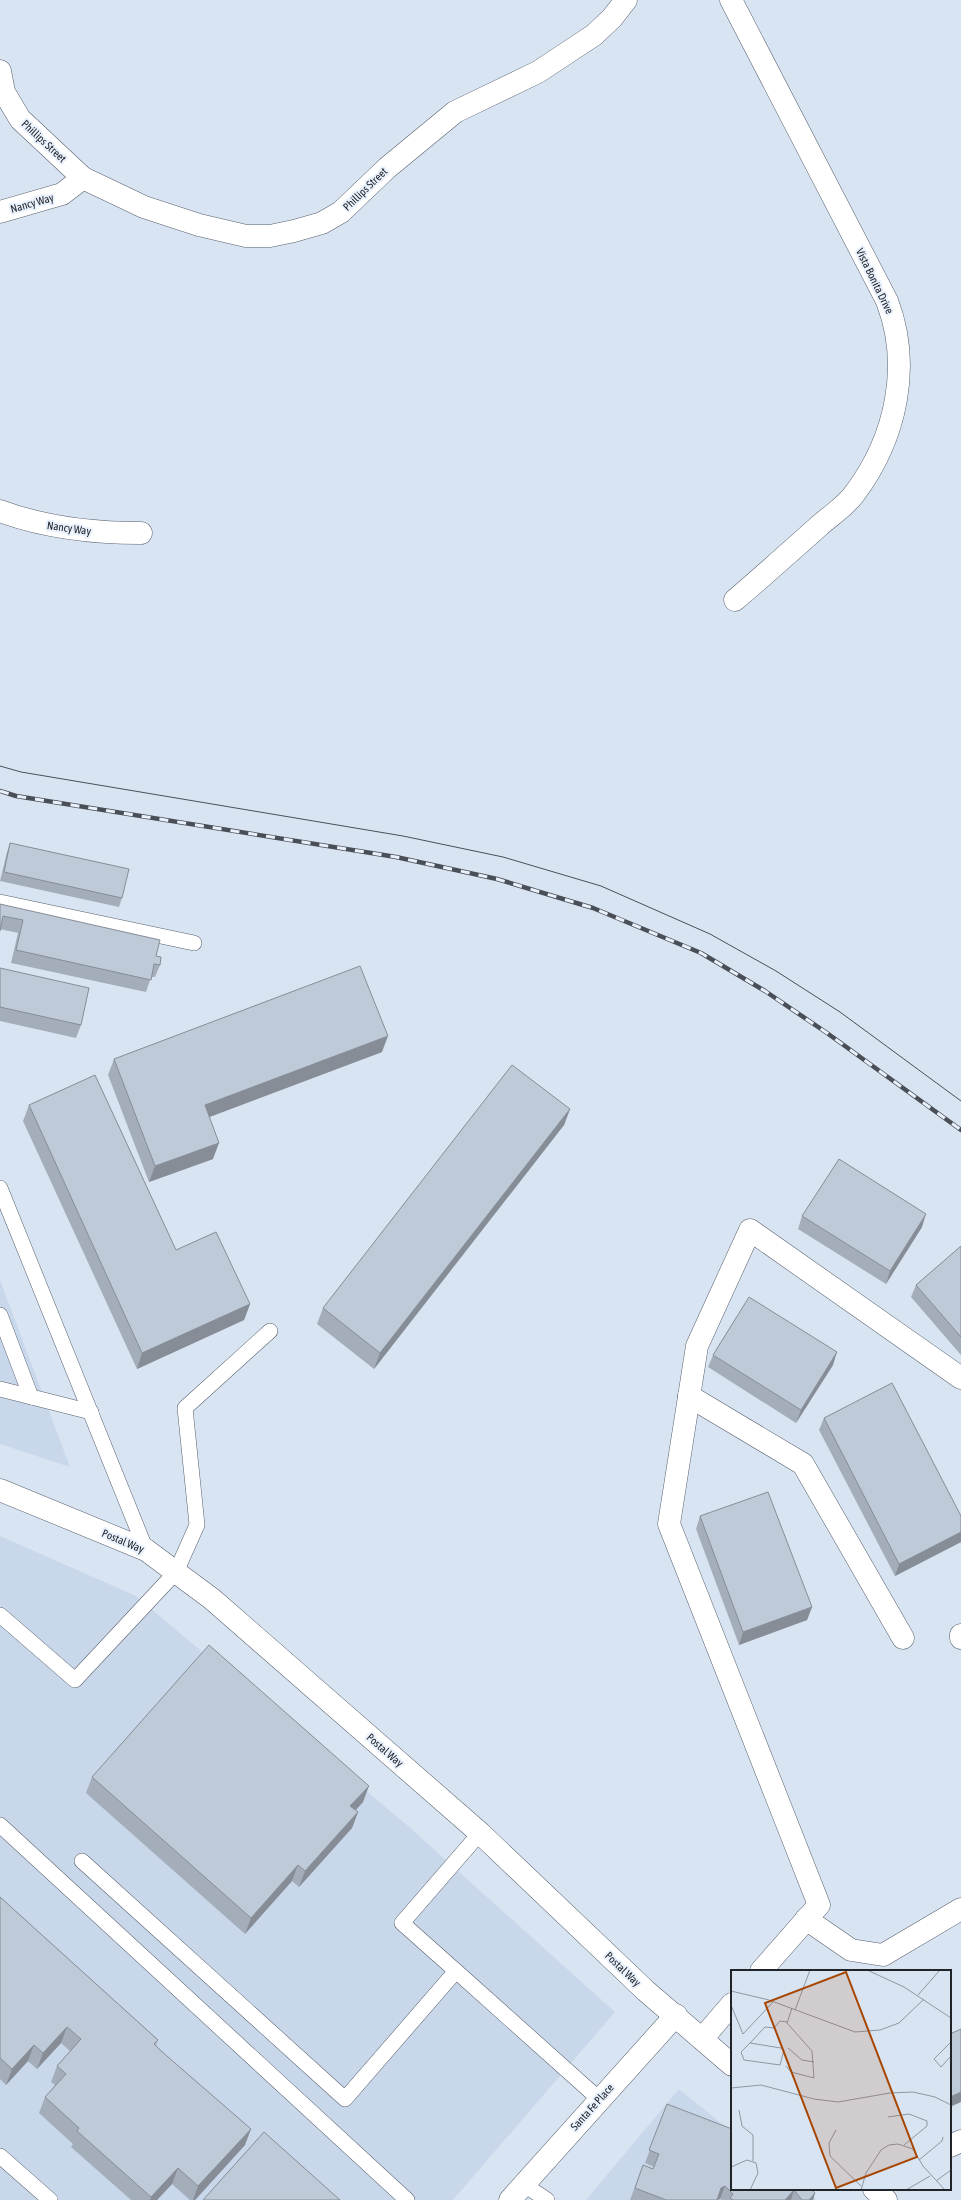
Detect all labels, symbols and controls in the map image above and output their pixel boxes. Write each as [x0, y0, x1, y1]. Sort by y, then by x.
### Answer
street label: Phillips Street [19, 117, 69, 165]
street label: Phillips Street [341, 165, 389, 213]
street label: Nancy Way [9, 191, 55, 215]
street label: Vista Bonita Drive [854, 246, 896, 316]
street label: Nancy Way [46, 519, 92, 537]
street label: Postal Way [100, 1527, 146, 1555]
street label: Postal Way [364, 1731, 406, 1769]
street label: Postal Way [603, 1949, 643, 1989]
inset map [731, 1970, 951, 2190]
street label: Santa Fe Place [568, 2081, 616, 2133]

